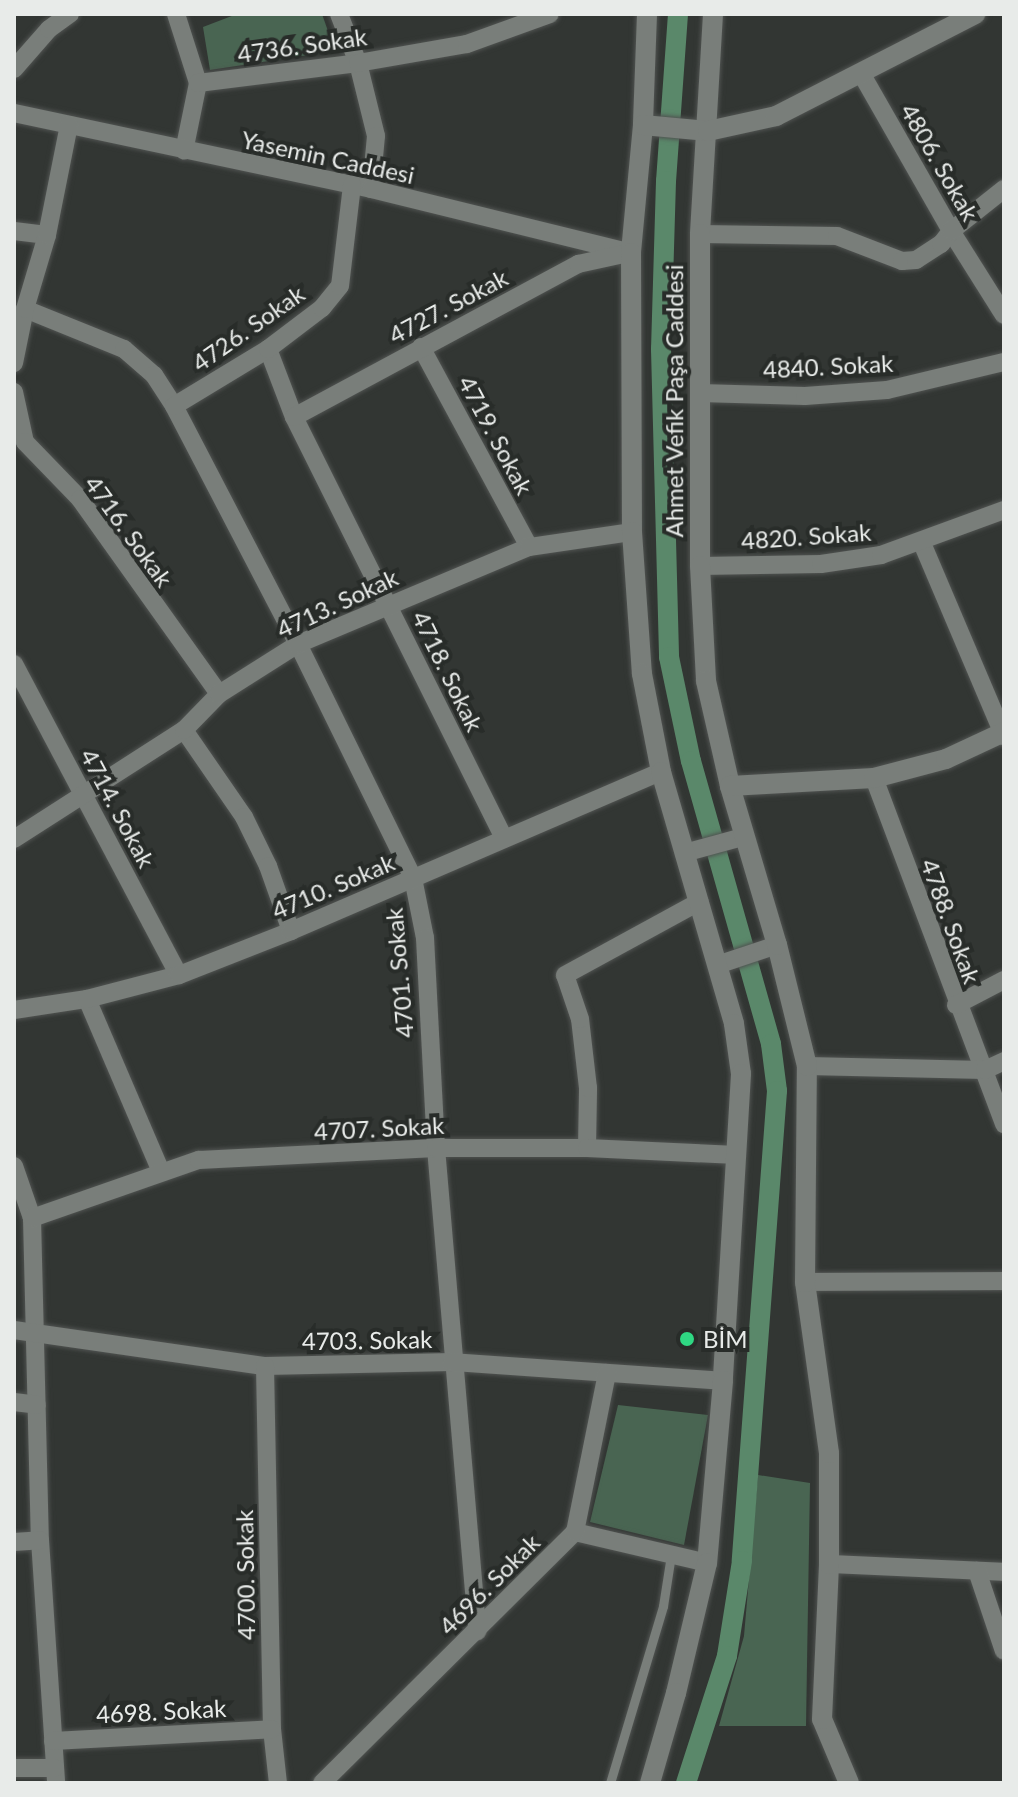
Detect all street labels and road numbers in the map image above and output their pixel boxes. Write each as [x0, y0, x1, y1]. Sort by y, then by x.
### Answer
street label: 4736. Sokak [235, 22, 369, 68]
street label: 4806. Sokak [895, 98, 985, 226]
street label: Yasemin Caddesi [239, 125, 417, 189]
street label: 4727. Sokak [384, 263, 512, 349]
street label: Ahmet Vefik Paşa Caddesi [660, 264, 688, 538]
street label: 4726. Sokak [186, 279, 310, 377]
street label: 4840. Sokak [762, 348, 894, 384]
street label: 4719. Sokak [453, 371, 539, 499]
street label: 4716. Sokak [79, 470, 179, 592]
street label: 4820. Sokak [740, 517, 872, 555]
street label: 4713. Sokak [272, 562, 402, 644]
street label: 4718. Sokak [406, 606, 490, 736]
street label: 4714. Sokak [75, 744, 161, 872]
street label: 4710. Sokak [267, 847, 399, 925]
street label: 4788. Sokak [915, 855, 987, 987]
street label: 4701. Sokak [379, 907, 419, 1039]
street label: 4707. Sokak [313, 1110, 445, 1146]
street label: 4703. Sokak [302, 1324, 432, 1356]
street label: 4700. Sokak [229, 1510, 261, 1640]
street label: 4696. Sokak [433, 1528, 545, 1640]
street label: 4698. Sokak [95, 1693, 227, 1729]

